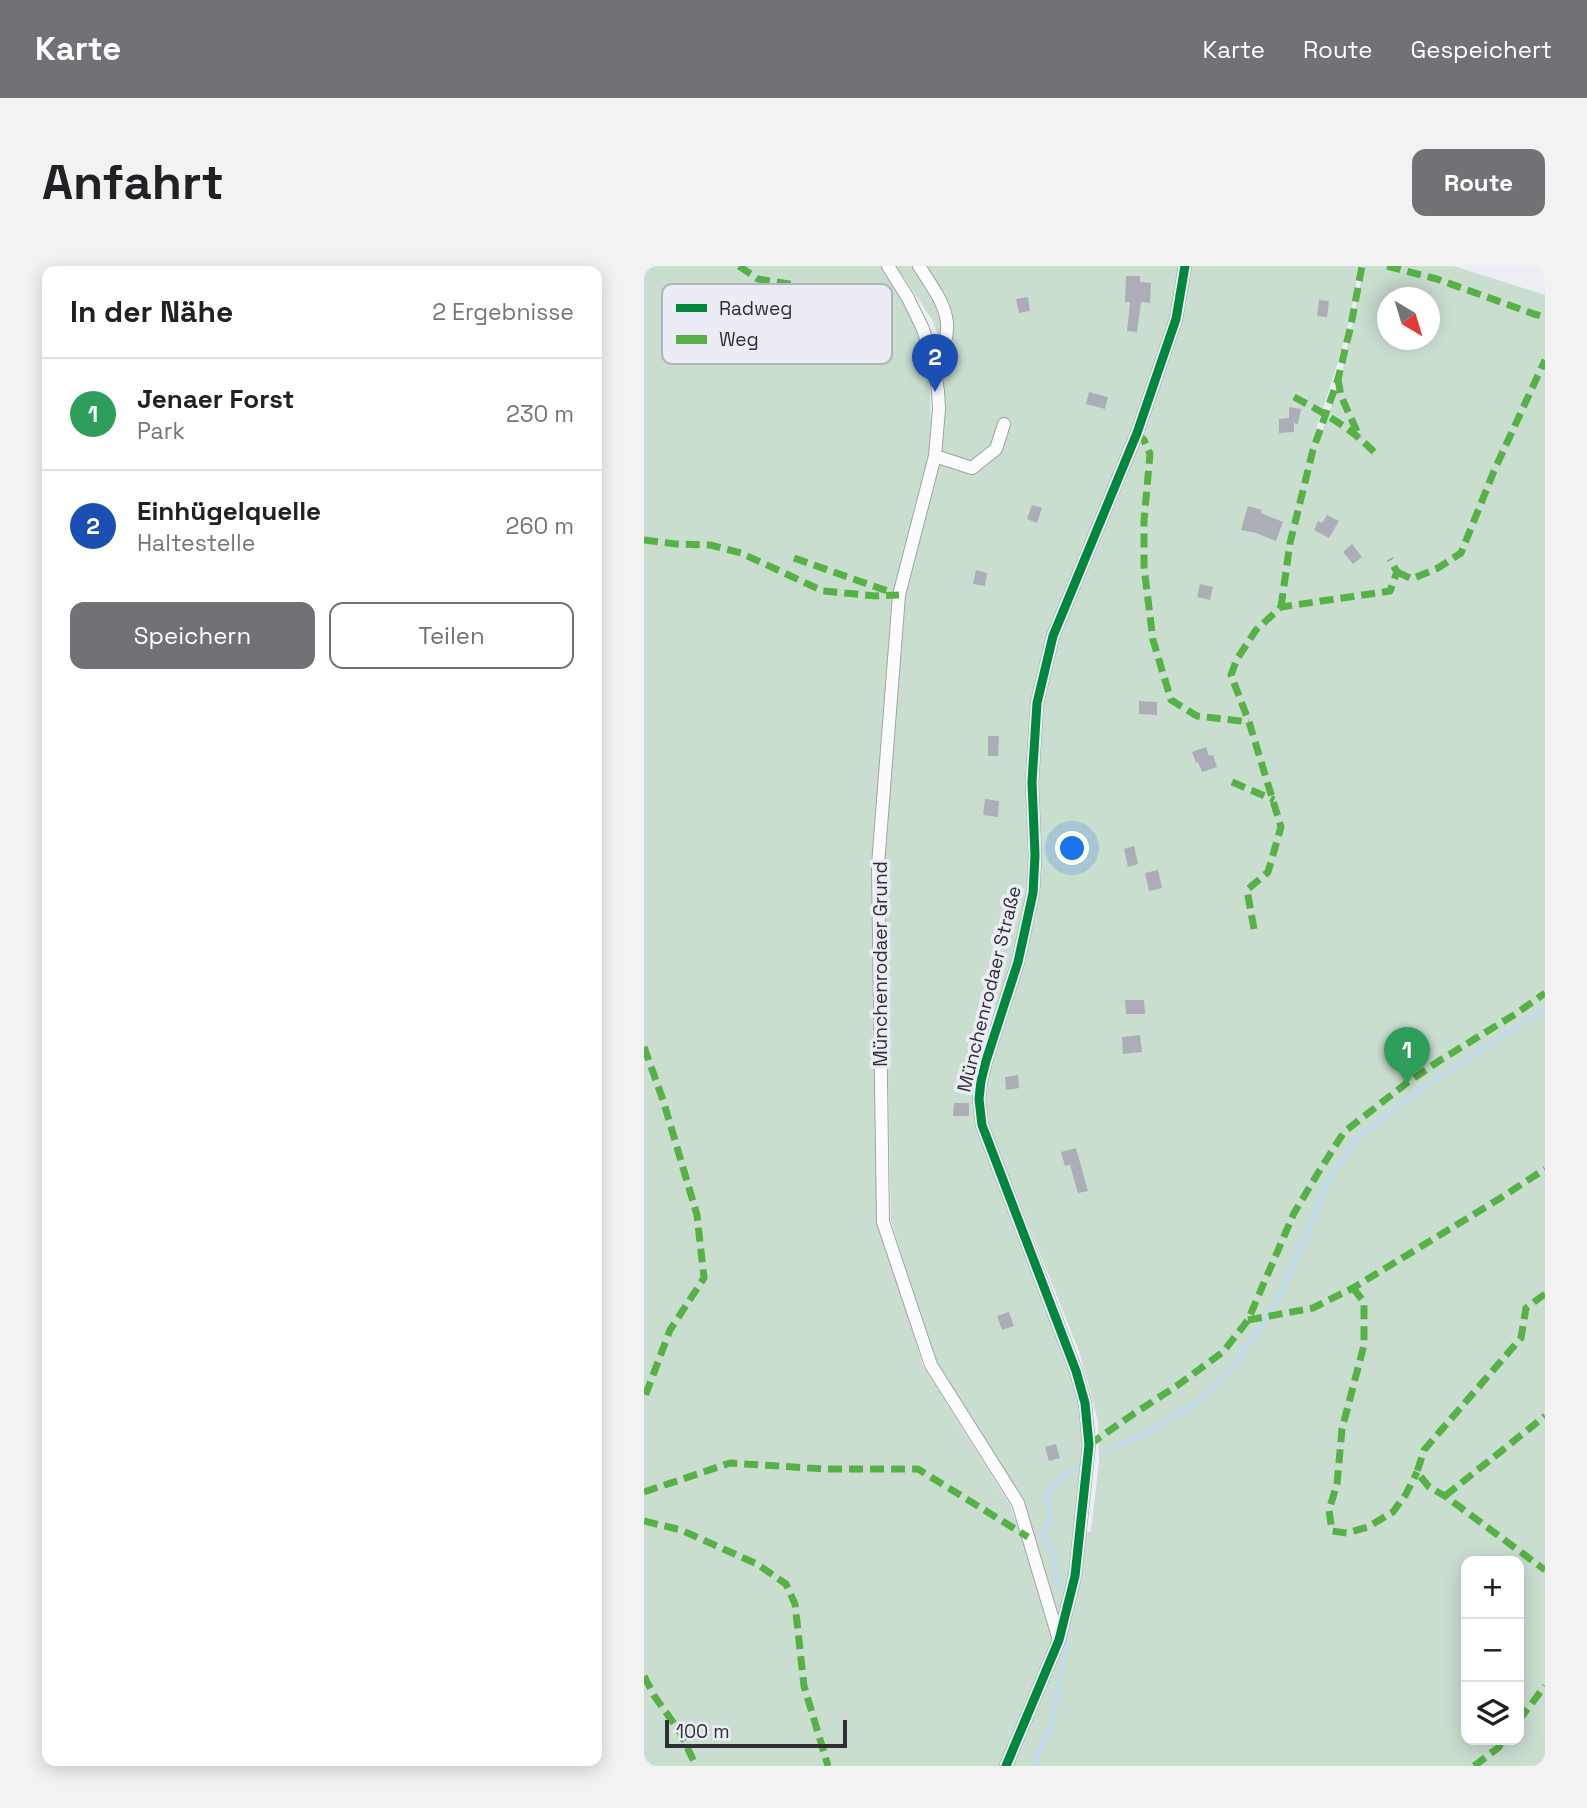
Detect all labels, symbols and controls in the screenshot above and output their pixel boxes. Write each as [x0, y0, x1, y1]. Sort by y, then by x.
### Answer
text: Karte [35, 28, 121, 70]
text: Karte [1203, 34, 1265, 65]
text: Route [1303, 34, 1372, 65]
text: Gespeichert [1410, 34, 1552, 65]
button: Route [1412, 149, 1545, 216]
text: Anfahrt [42, 151, 224, 213]
legend [662, 284, 892, 364]
north arrow [1377, 287, 1440, 350]
text: In der Nähe [70, 292, 233, 331]
text: Radweg [719, 296, 792, 321]
text: 2 Ergebnisse [432, 297, 574, 327]
text: Weg [719, 327, 759, 352]
pin: 2 [912, 334, 958, 392]
text: Jenaer Forst [137, 382, 294, 416]
text: 1 [88, 399, 98, 429]
text: 230 m [506, 399, 574, 429]
text: Park [137, 416, 185, 446]
text: Einhügelquelle [137, 494, 321, 528]
text: 2 [86, 511, 100, 541]
text: 260 m [506, 511, 574, 541]
text: Haltestelle [137, 528, 255, 558]
button: Speichern [70, 602, 315, 669]
button: Teilen [329, 602, 574, 669]
your location [1055, 831, 1089, 865]
street label: Münchenrodaer Grund [868, 861, 893, 1067]
street label: Münchenrodaer Straße [951, 883, 1027, 1095]
pin: 1 [1384, 1027, 1430, 1085]
map controls [1461, 1556, 1524, 1745]
button: + [1461, 1556, 1524, 1619]
button: − [1461, 1619, 1524, 1682]
button: layers [1461, 1682, 1524, 1745]
scale bar [665, 1717, 847, 1749]
text: 100 m [676, 1719, 730, 1744]

